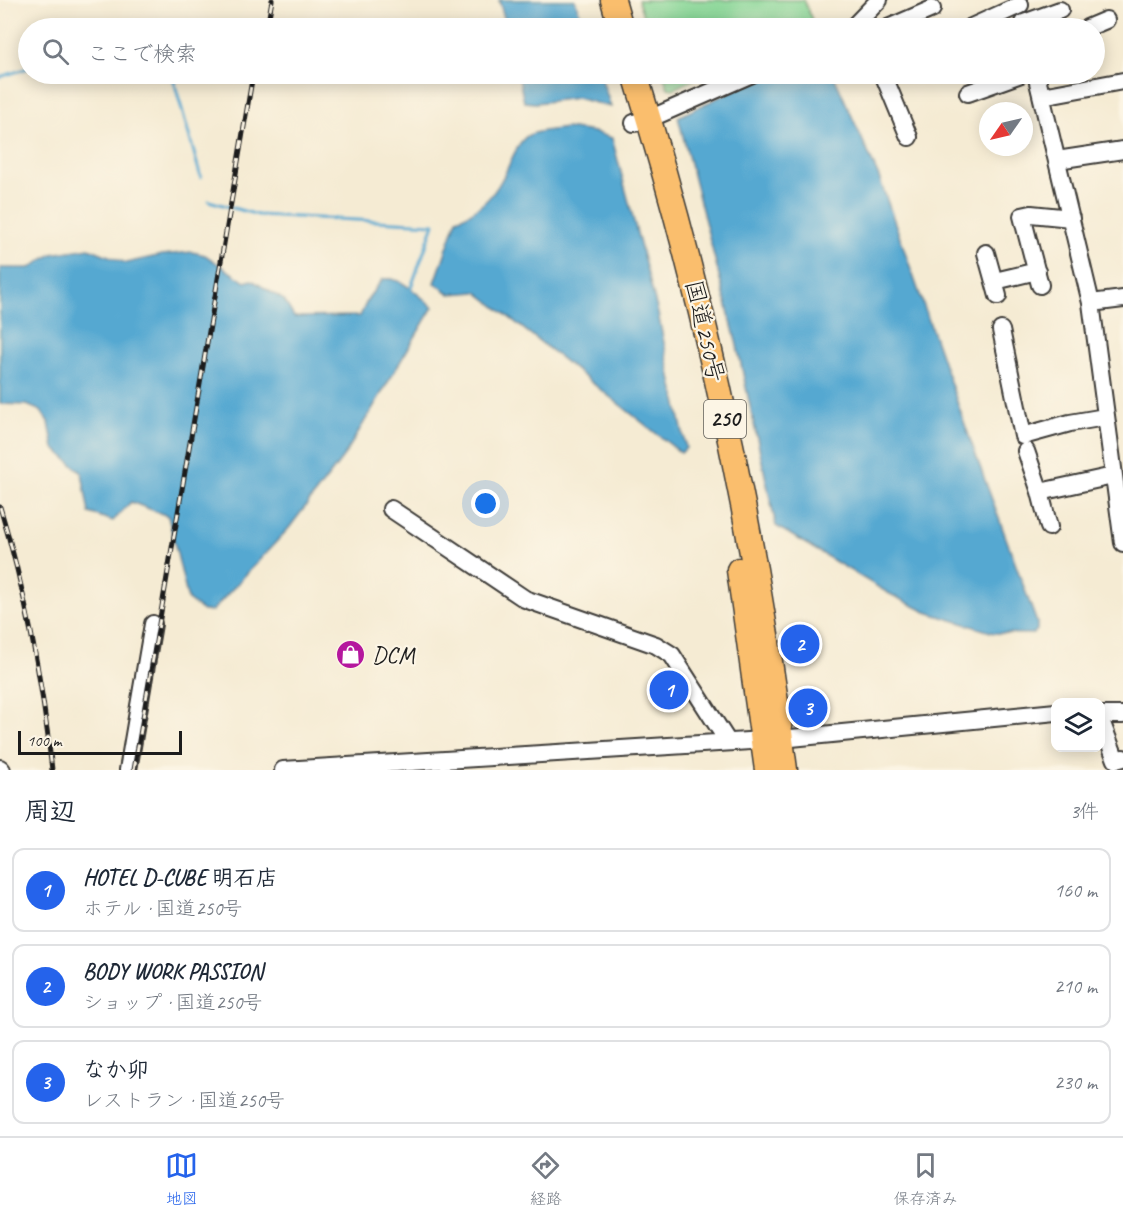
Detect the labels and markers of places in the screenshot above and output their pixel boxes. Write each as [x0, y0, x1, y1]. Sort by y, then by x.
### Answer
pin: 2 [780, 622, 820, 666]
shop icon: DCM [335, 639, 367, 671]
place label: DCM [372, 640, 416, 670]
pin: 1 [650, 668, 688, 712]
pin: 3 [788, 686, 828, 730]

